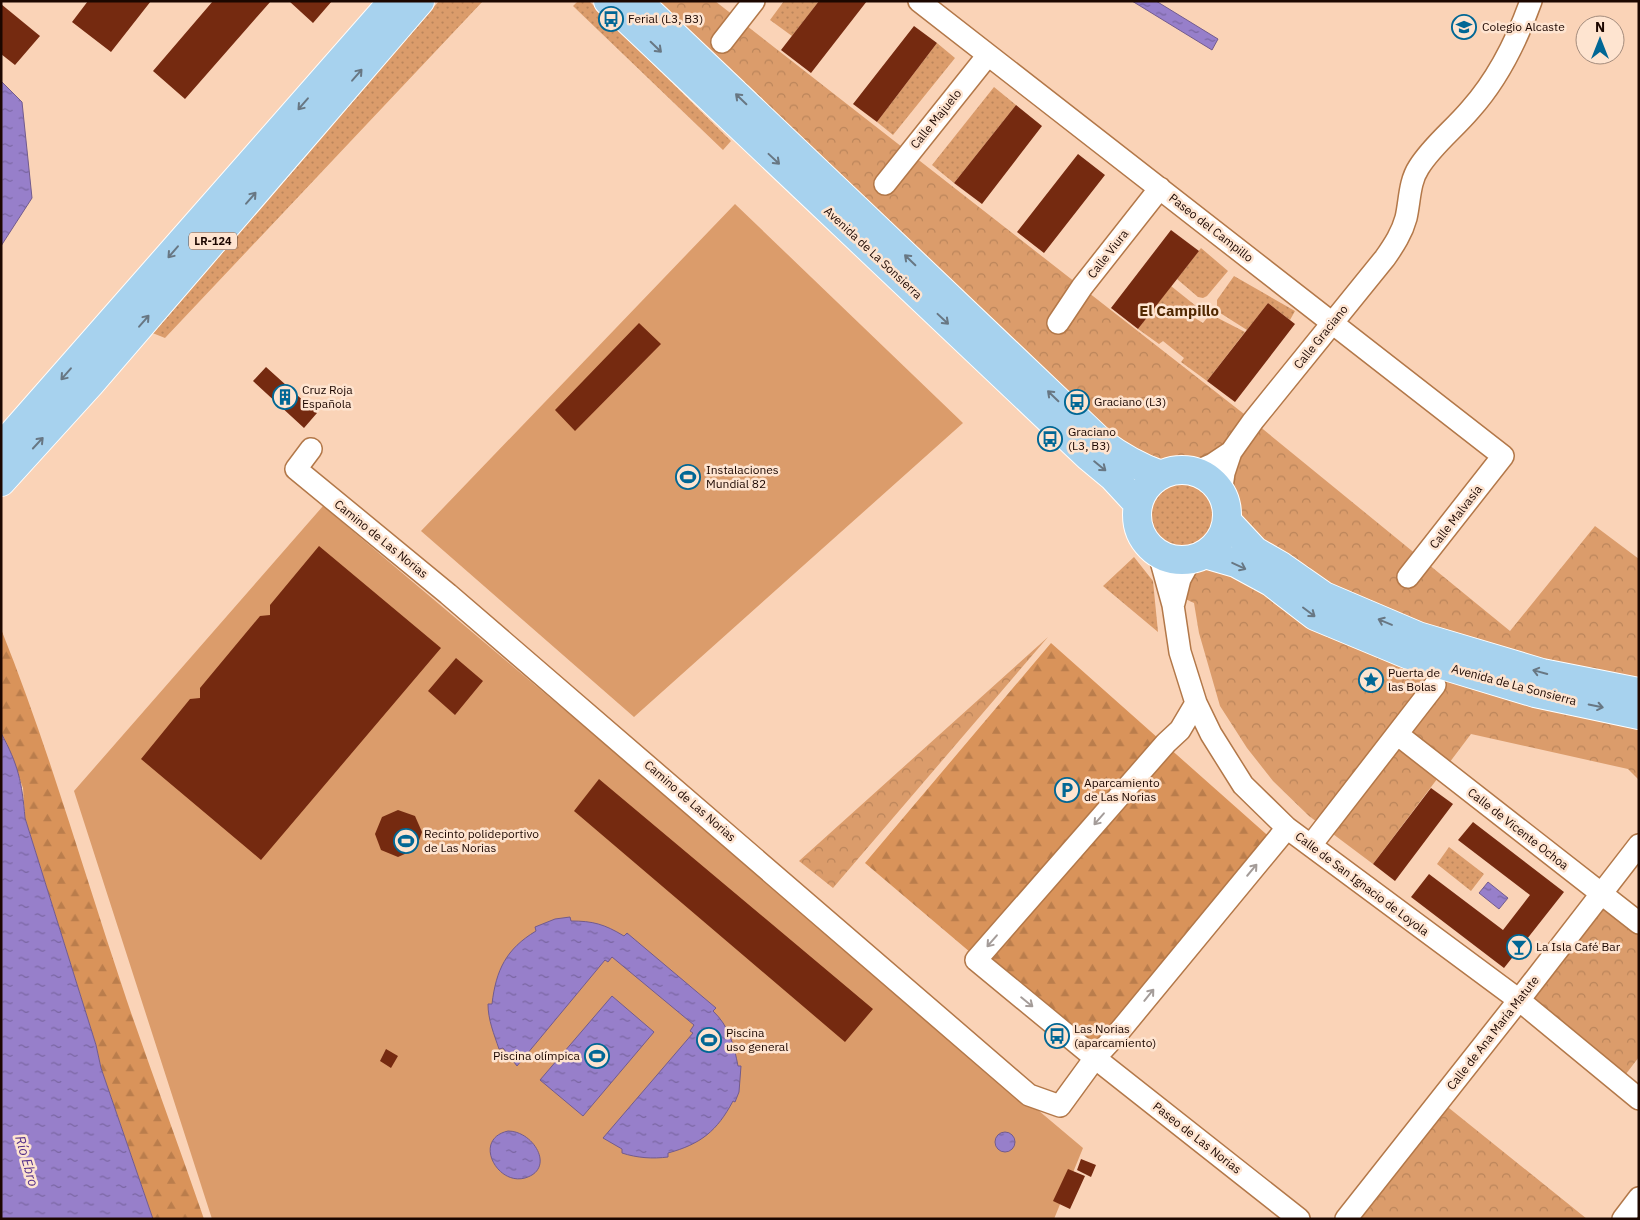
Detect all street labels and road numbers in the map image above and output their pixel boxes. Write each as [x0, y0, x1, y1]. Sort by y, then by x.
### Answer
street label: Calle Majuelo [907, 86, 964, 151]
street label: Paseo del Campillo [1166, 190, 1257, 265]
street label: Avenida de La Sonsierra [821, 203, 926, 302]
street label: Calle Viura [1084, 226, 1132, 281]
road number: LR-124 [189, 232, 237, 250]
street label: Calle Graciano [1290, 302, 1351, 372]
street label: Calle Malvasía [1426, 481, 1485, 551]
street label: Camino de Las Norias [332, 496, 431, 581]
street label: Avenida de La Sonsierra [1450, 661, 1579, 709]
street label: Camino de Las Norias [642, 757, 739, 844]
street label: Calle de Vicente Ochoa [1465, 785, 1572, 873]
street label: Calle de San Ignacio de Loyola [1293, 828, 1433, 939]
street label: Calle de Ana María Matute [1443, 972, 1542, 1093]
street label: Paseo de Las Norias [1150, 1098, 1245, 1177]

